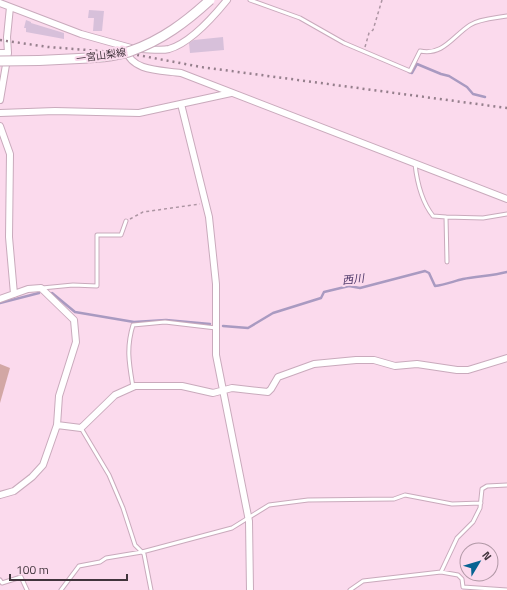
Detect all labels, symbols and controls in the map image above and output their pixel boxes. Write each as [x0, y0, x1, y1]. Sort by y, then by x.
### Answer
street label: 一宮山梨線 [75, 45, 127, 66]
water label: 西川 [341, 270, 366, 288]
north arrow [459, 542, 499, 582]
text: N [478, 548, 496, 564]
scale bar [10, 556, 127, 582]
text: 100 m [16, 560, 49, 579]

